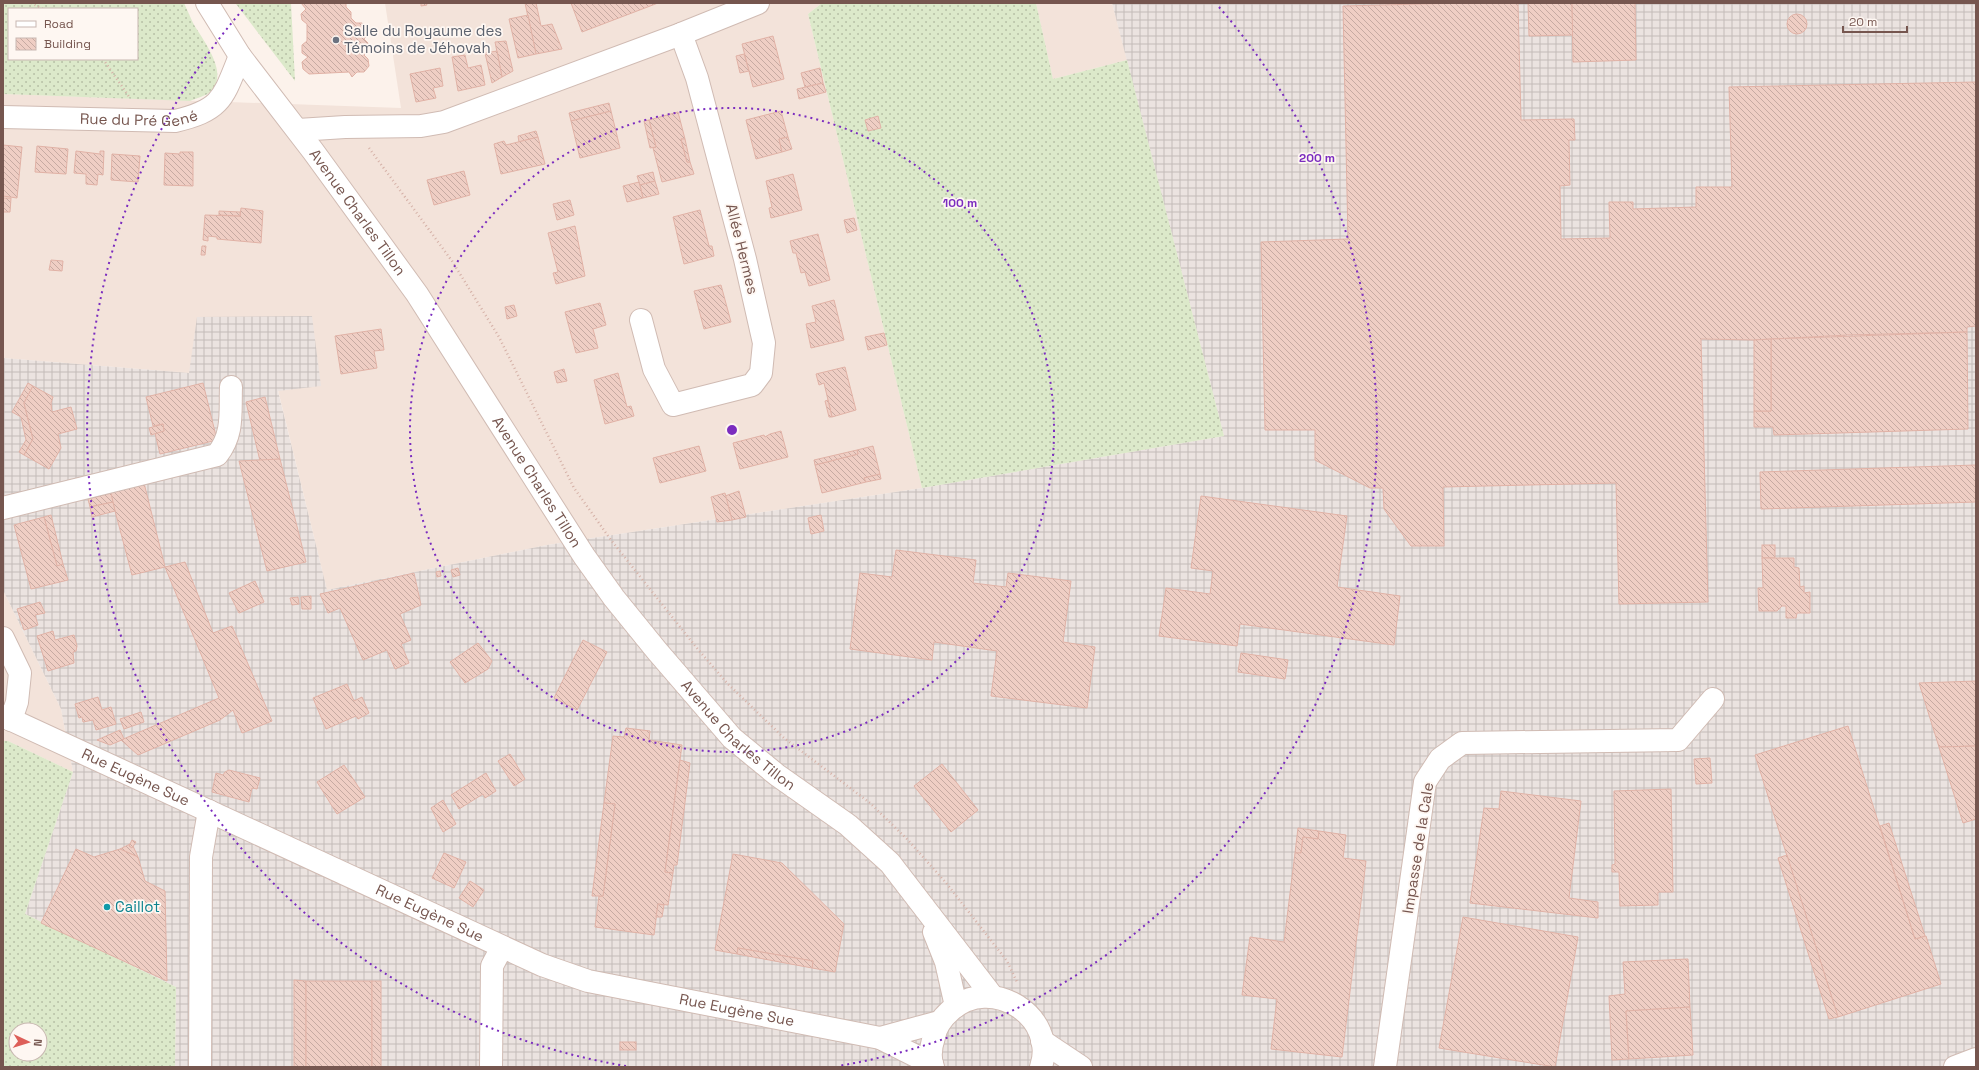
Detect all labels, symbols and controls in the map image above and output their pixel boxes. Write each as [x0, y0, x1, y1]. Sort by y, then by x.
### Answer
legend [8, 8, 138, 60]
scale bar [1843, 8, 1907, 34]
text: 20 m [1849, 14, 1877, 30]
text: Road [44, 16, 73, 32]
place label: Salle du Royaume des Témoins de Jéhovah [344, 21, 502, 57]
marker: Salle du Royaume des Témoins de Jéhovah [331, 35, 341, 45]
text: Building [44, 36, 91, 52]
street label: Rue du Pré Gené [80, 105, 200, 131]
street label: Avenue Charles Tillon [306, 145, 410, 279]
text: 200 m [1299, 150, 1335, 166]
text: 100 m [943, 195, 977, 211]
street label: Allée Hermes [722, 202, 763, 296]
street label: Avenue Charles Tillon [488, 412, 586, 551]
centre of rings [725, 423, 739, 437]
street label: Avenue Charles Tillon [677, 676, 799, 794]
street label: Rue Eugène Sue [79, 744, 193, 810]
street label: Impasse de la Cale [1398, 781, 1437, 915]
street label: Rue Eugène Sue [373, 880, 487, 946]
place label: Caillot [115, 897, 160, 916]
marker: Caillot [102, 902, 112, 912]
street label: Rue Eugène Sue [678, 989, 796, 1030]
north arrow [8, 1022, 48, 1062]
text: N [31, 1039, 45, 1047]

